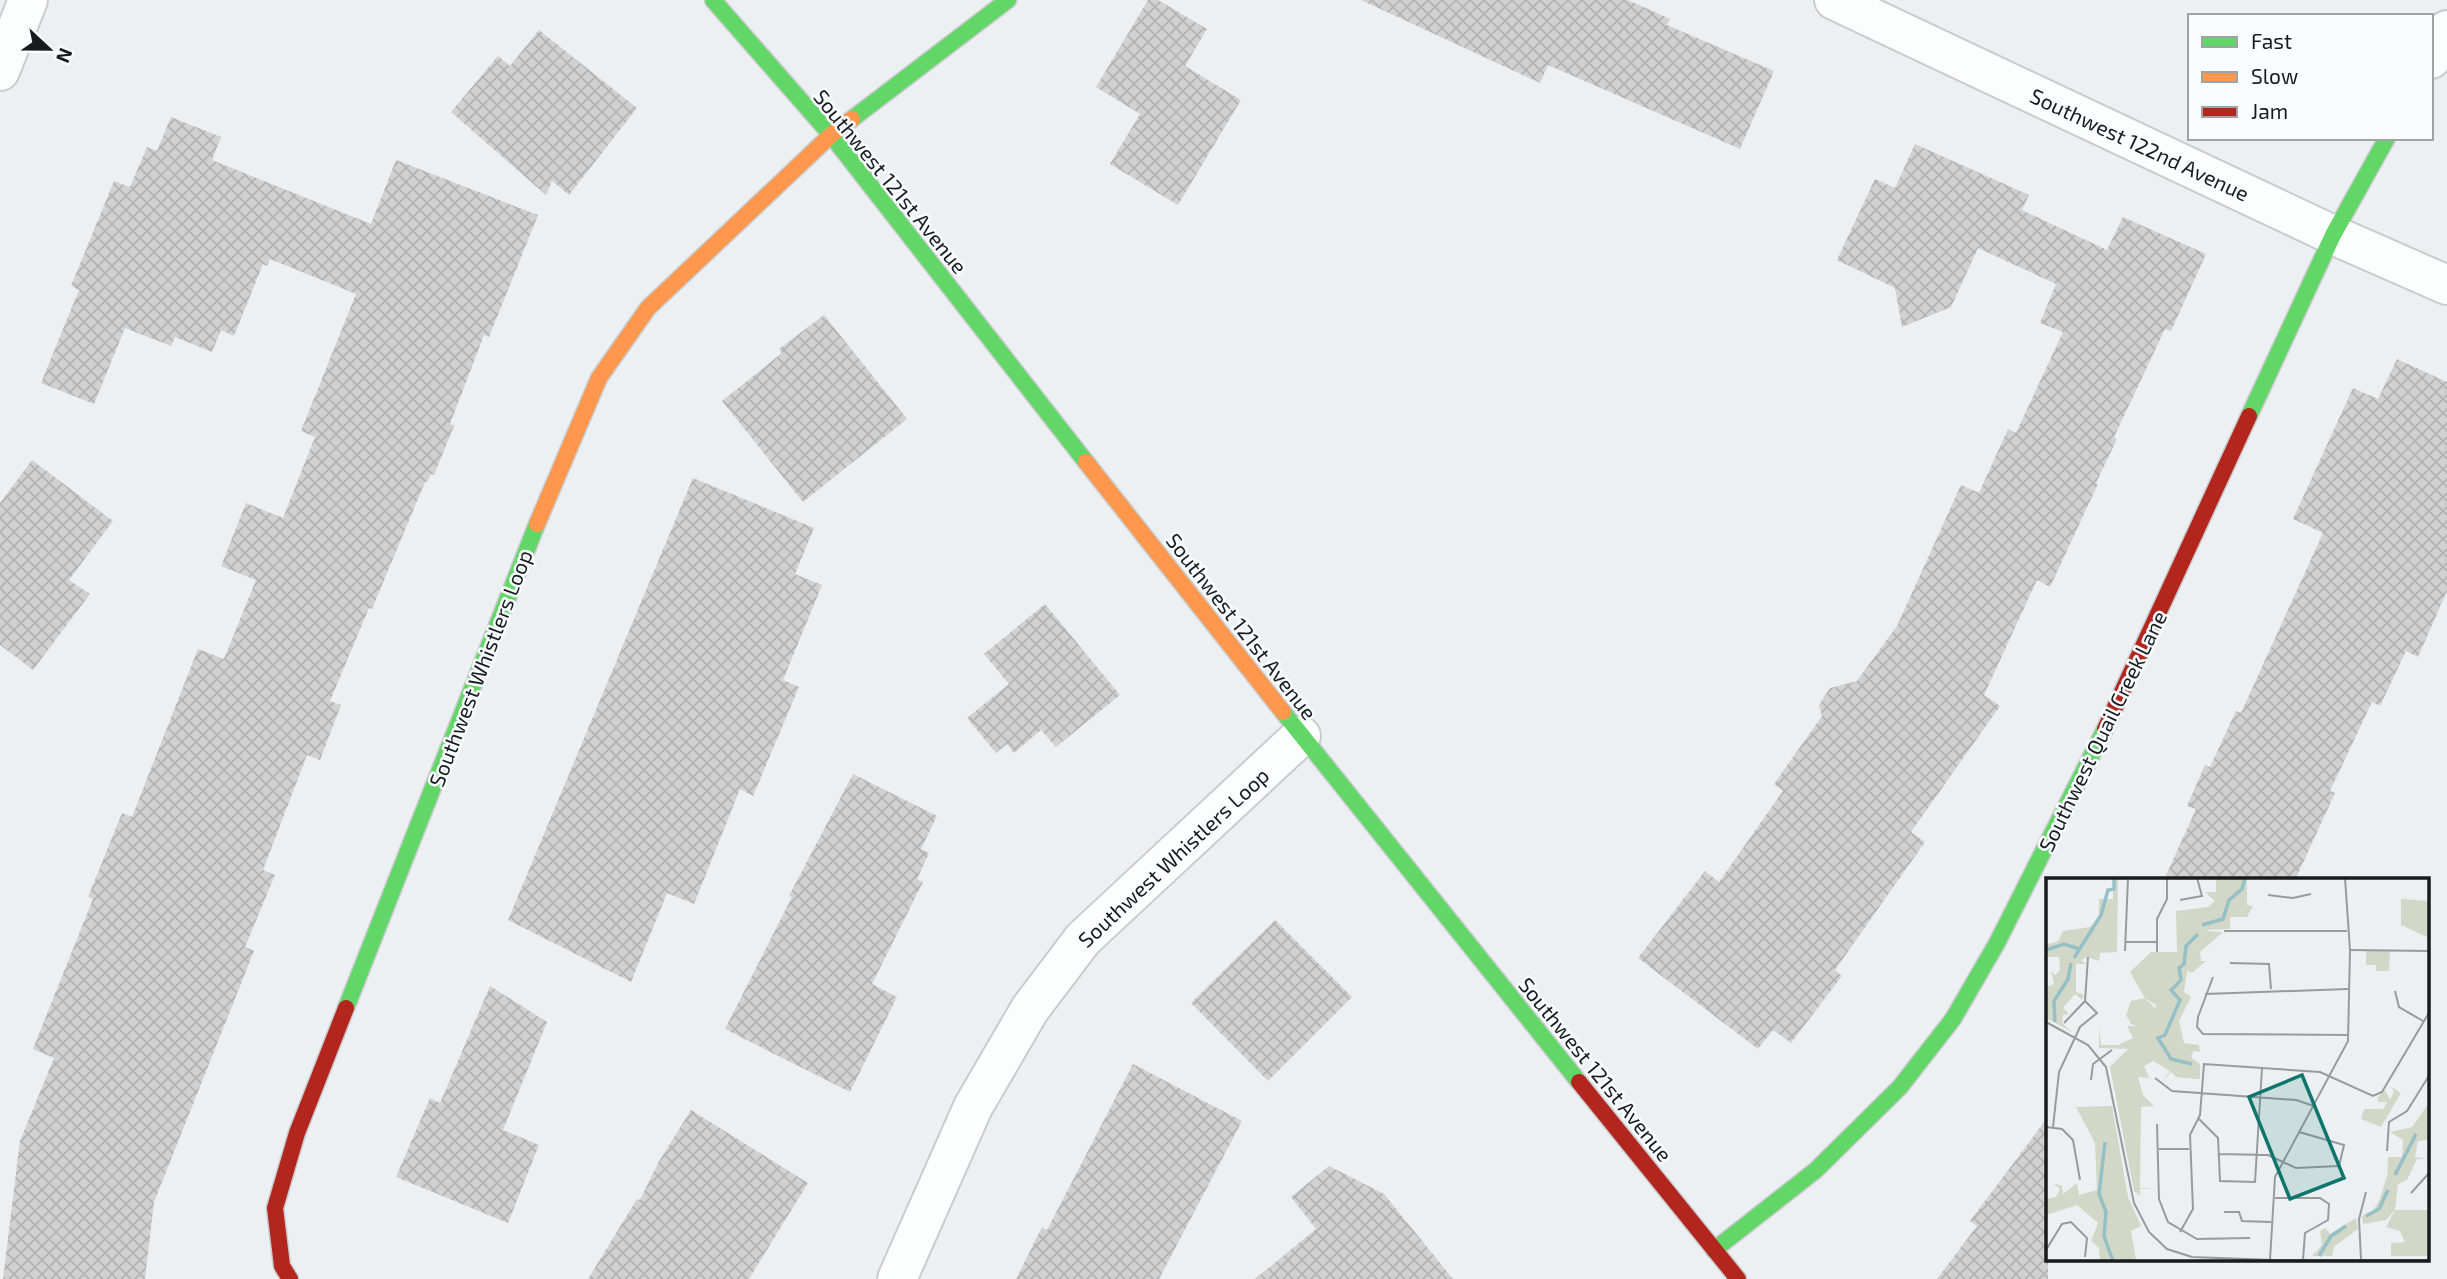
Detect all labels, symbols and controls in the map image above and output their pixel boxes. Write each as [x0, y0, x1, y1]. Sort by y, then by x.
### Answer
north arrow [14, 14, 84, 84]
legend [2188, 14, 2433, 140]
text: Fast [2251, 28, 2292, 53]
text: N [52, 45, 78, 66]
text: Slow [2251, 63, 2298, 88]
street label: Southwest 122nd Avenue [2027, 82, 2253, 206]
street label: Southwest 121st Avenue [809, 84, 973, 278]
text: Jam [2251, 98, 2288, 123]
street label: Southwest 121st Avenue [1162, 528, 1322, 724]
street label: Southwest Whistlers Loop [423, 546, 537, 790]
street label: Southwest Quail Creek Lane [2033, 607, 2172, 856]
street label: Southwest Whistlers Loop [1072, 762, 1274, 952]
inset map [2046, 878, 2430, 1262]
street label: Southwest 121st Avenue [1514, 972, 1678, 1166]

